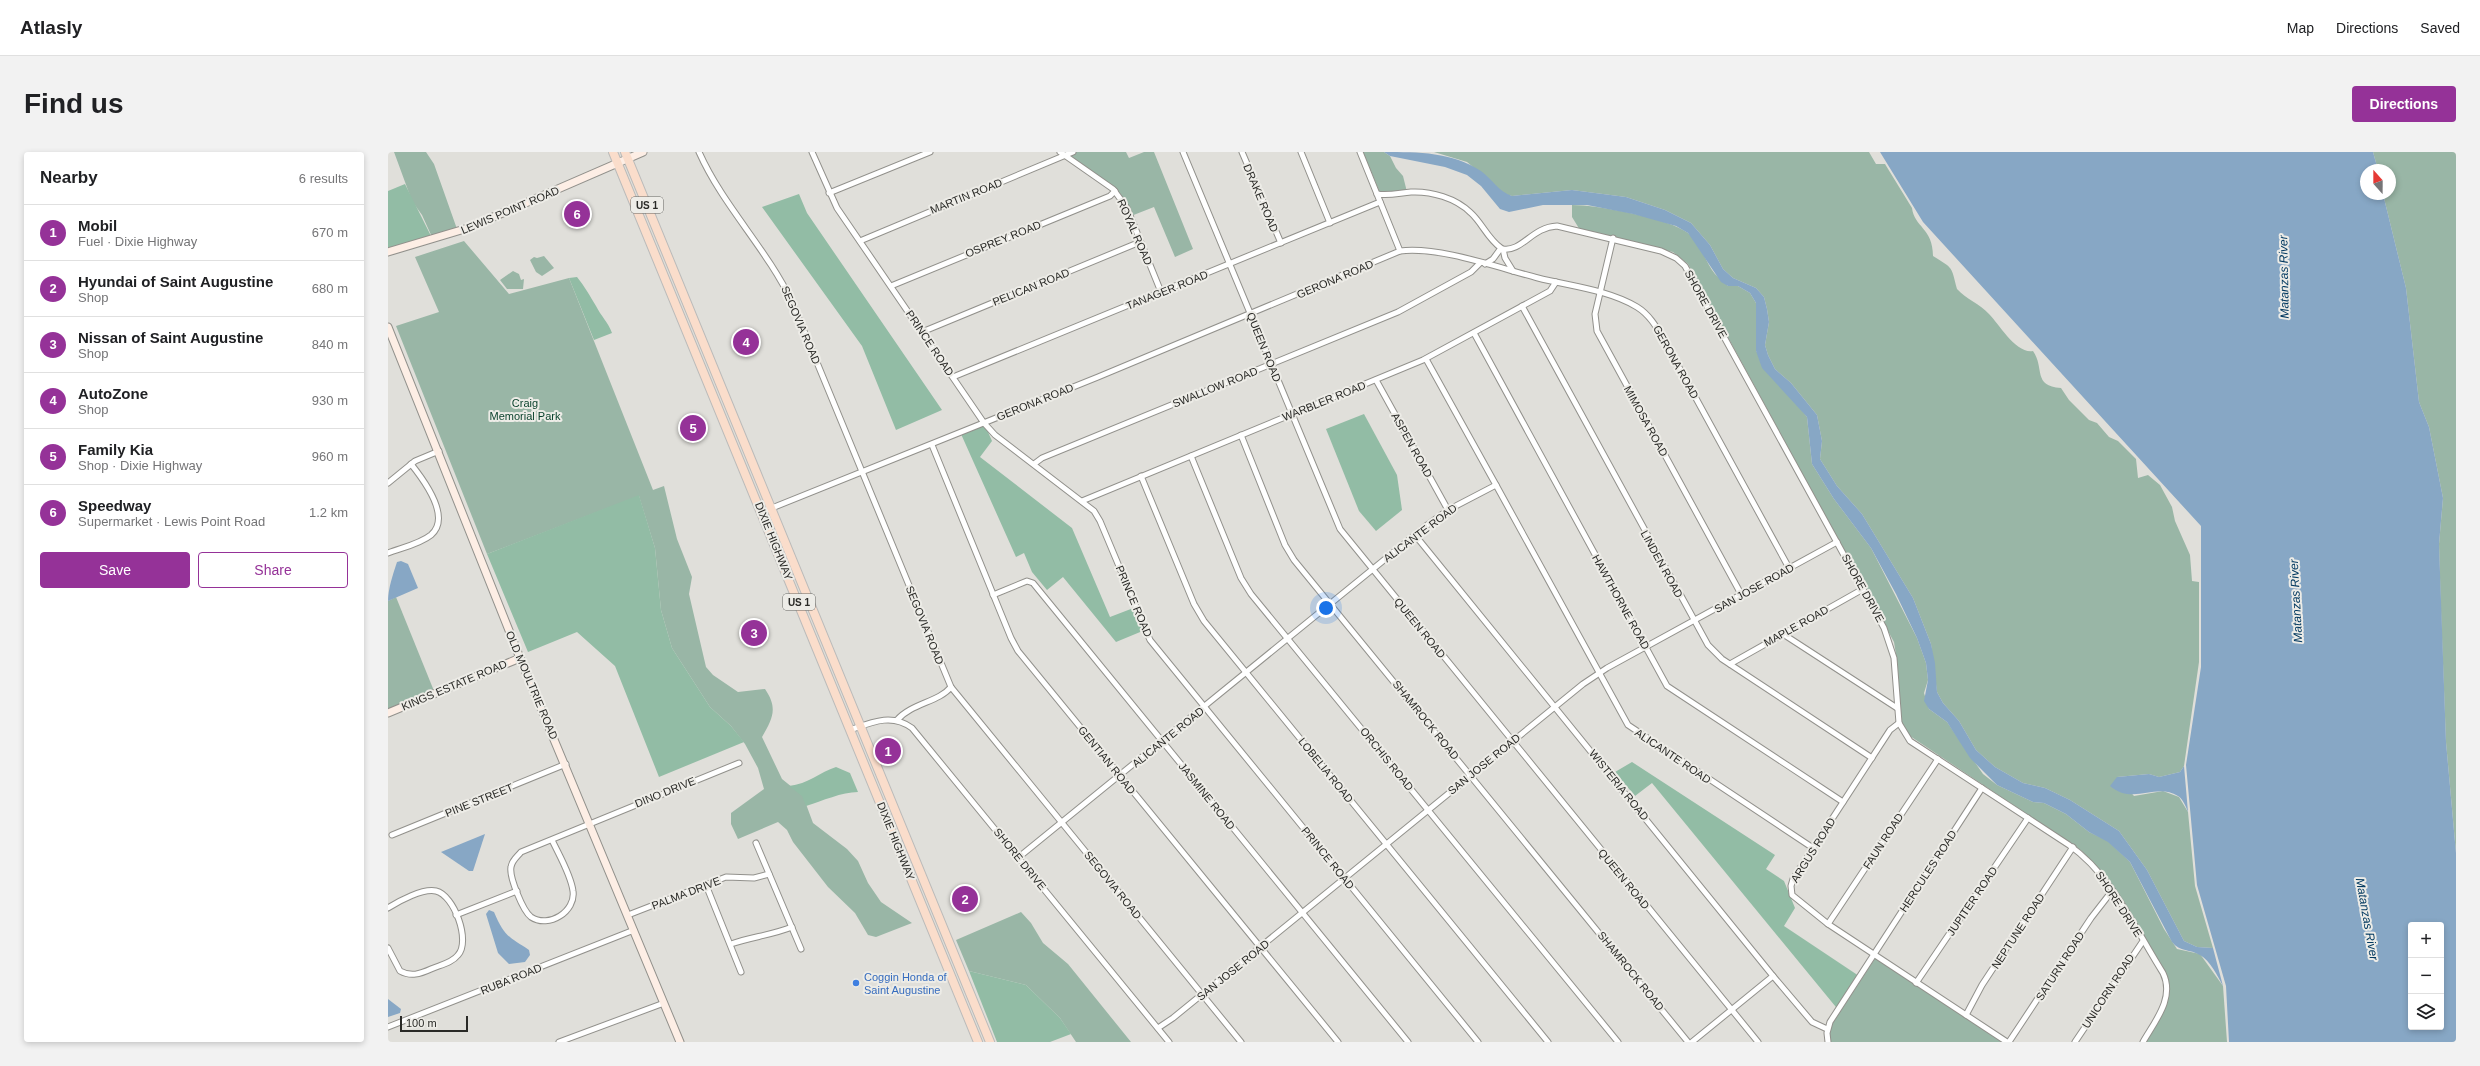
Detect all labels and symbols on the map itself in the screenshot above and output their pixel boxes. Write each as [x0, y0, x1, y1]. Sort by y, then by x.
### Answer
street label: DRAKE ROAD [1241, 162, 1281, 234]
north arrow [2360, 164, 2396, 200]
street label: MARTIN ROAD [928, 176, 1004, 216]
street label: LEWIS POINT ROAD [459, 184, 561, 236]
road number: US 1 [631, 197, 663, 213]
street label: ROYAL ROAD [1115, 197, 1155, 267]
pin: 6 [564, 199, 590, 229]
street label: OSPREY ROAD [963, 218, 1043, 260]
water label: Matanzas River [2276, 234, 2292, 319]
street label: GERONA ROAD [1295, 257, 1375, 301]
street label: PELICAN ROAD [991, 266, 1071, 308]
street label: TANAGER ROAD [1124, 268, 1210, 312]
street label: SHORE DRIVE [1682, 268, 1730, 340]
street label: SEGOVIA ROAD [779, 284, 823, 366]
street label: PRINCE ROAD [904, 308, 956, 378]
street label: QUEEN ROAD [1245, 310, 1283, 384]
street label: GERONA ROAD [1651, 323, 1701, 401]
pin: 4 [733, 327, 759, 357]
street label: SWALLOW ROAD [1171, 364, 1259, 410]
street label: WARBLER ROAD [1281, 379, 1367, 423]
street label: GERONA ROAD [995, 381, 1075, 423]
street label: MIMOSA ROAD [1622, 384, 1670, 458]
park label: Craig Memorial Park [490, 397, 561, 422]
street label: ASPEN ROAD [1389, 411, 1435, 479]
pin: 5 [680, 413, 706, 443]
street label: DIXIE HIGHWAY [753, 500, 795, 582]
street label: ALICANTE ROAD [1381, 502, 1459, 564]
street label: LINDEN ROAD [1639, 528, 1685, 600]
street label: HAWTHORNE ROAD [1590, 552, 1652, 652]
street label: SHORE DRIVE [1839, 552, 1887, 624]
water label: Matanzas River [2287, 558, 2305, 643]
street label: SAN JOSE ROAD [1712, 561, 1796, 615]
street label: PRINCE ROAD [1114, 563, 1154, 639]
street label: SEGOVIA ROAD [904, 584, 946, 666]
road number: US 1 [783, 594, 815, 610]
street label: QUEEN ROAD [1392, 595, 1448, 661]
your location [1316, 598, 1336, 618]
street label: MAPLE ROAD [1762, 603, 1830, 649]
pin: 3 [741, 618, 767, 648]
street label: OLD MOULTRIE ROAD [504, 629, 560, 741]
street label: KINGS ESTATE ROAD [400, 657, 509, 713]
street label: SHAMROCK ROAD [1390, 678, 1462, 762]
street label: ALICANTE ROAD [1130, 704, 1206, 770]
street label: GENTIAN ROAD [1076, 724, 1138, 796]
street label: ORCHIS ROAD [1358, 725, 1416, 793]
street label: ALICANTE ROAD [1633, 726, 1713, 786]
street label: SAN JOSE ROAD [1446, 731, 1522, 797]
street label: LOBELIA ROAD [1296, 735, 1356, 805]
pin: 1 [875, 736, 901, 766]
street label: WISTERIA ROAD [1587, 747, 1651, 823]
street label: JASMINE ROAD [1176, 760, 1238, 832]
street label: DINO DRIVE [633, 774, 697, 810]
street label: PINE STREET [443, 781, 515, 819]
street label: DIXIE HIGHWAY [875, 800, 917, 882]
street label: FAUN ROAD [1860, 811, 1906, 871]
street label: ARGUS ROAD [1788, 815, 1838, 885]
street label: PRINCE ROAD [1299, 825, 1357, 892]
street label: SHORE DRIVE [991, 826, 1049, 892]
street label: HERCULES ROAD [1897, 828, 1959, 914]
street label: QUEEN ROAD [1596, 846, 1652, 912]
street label: SEGOVIA ROAD [1082, 849, 1144, 921]
street label: JUPITER ROAD [1944, 864, 2000, 938]
street label: SHORE DRIVE [2093, 869, 2145, 939]
street label: PALMA DRIVE [650, 874, 722, 912]
water label: Matanzas River [2353, 877, 2381, 962]
pin: 2 [952, 884, 978, 914]
street label: NEPTUNE ROAD [1989, 891, 2047, 971]
street label: SHAMROCK ROAD [1595, 929, 1667, 1013]
street label: SATURN ROAD [2033, 929, 2087, 1003]
street label: SAN JOSE ROAD [1195, 937, 1271, 1003]
street label: UNICORN ROAD [2080, 952, 2137, 1030]
street label: RUBA ROAD [479, 961, 543, 997]
place label: Coggin Honda of Saint Augustine [864, 971, 948, 996]
marker: Coggin Honda of Saint Augustine [851, 978, 861, 988]
scale bar [400, 1014, 468, 1033]

